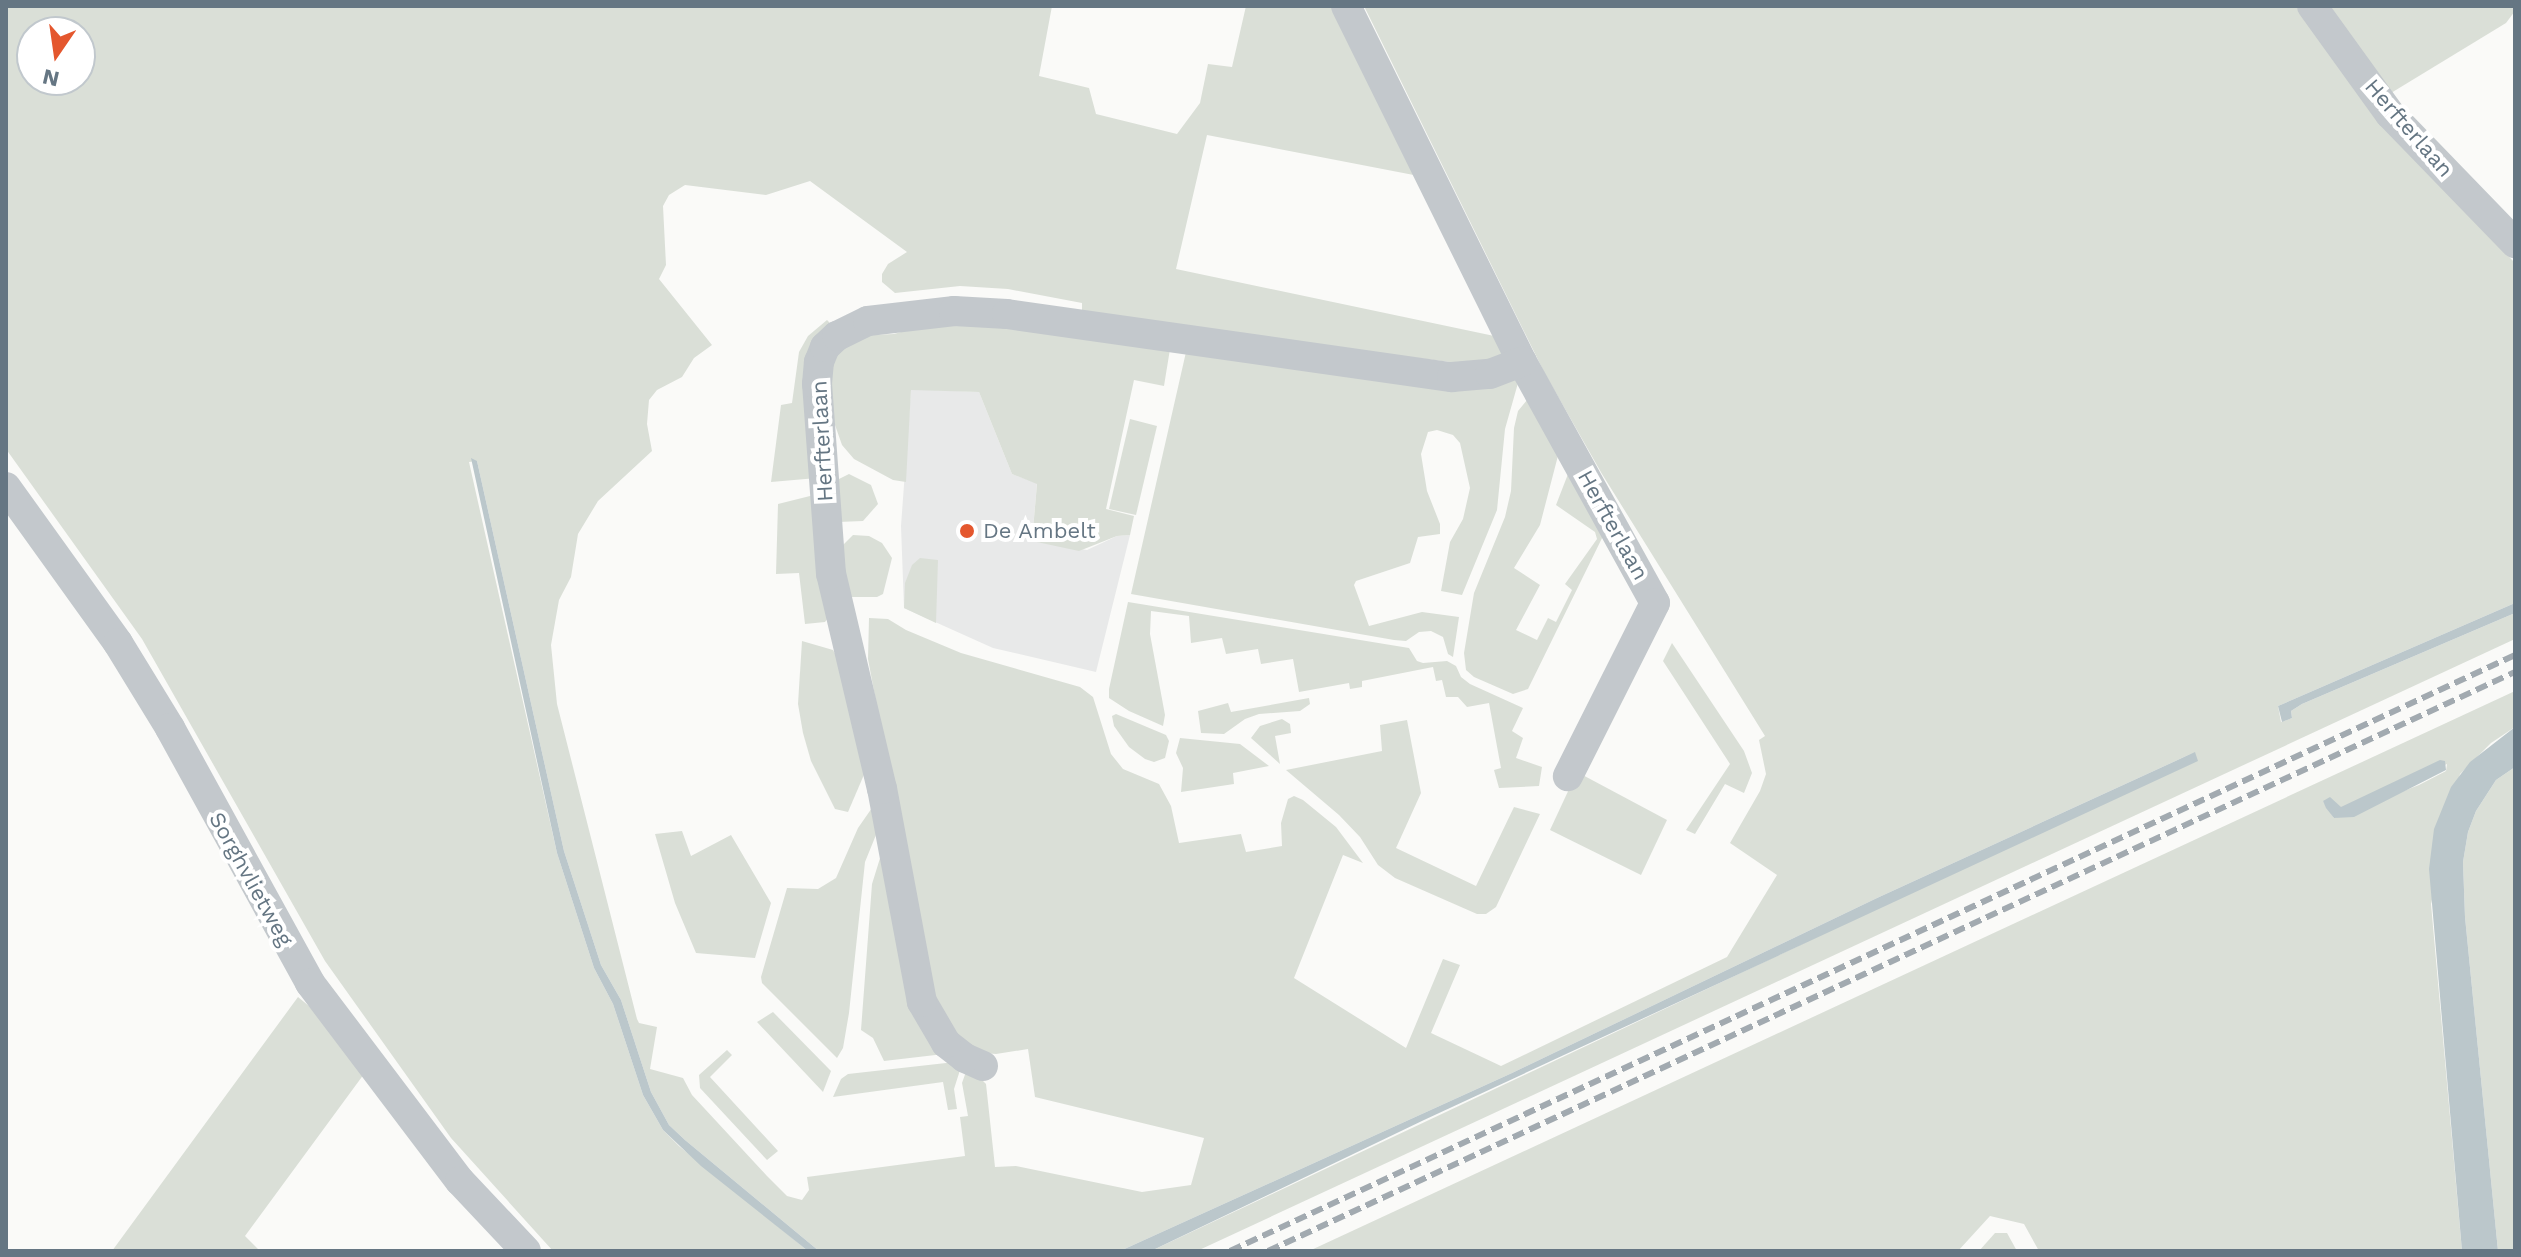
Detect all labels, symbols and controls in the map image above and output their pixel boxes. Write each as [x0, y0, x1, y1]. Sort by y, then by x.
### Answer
north arrow [16, 16, 96, 96]
text: N [40, 64, 62, 92]
street label: Herfterlaan [2359, 74, 2459, 182]
street label: Herfterlaan [806, 380, 838, 502]
street label: Herfterlaan [1572, 466, 1654, 584]
place label: De Ambelt [983, 518, 1097, 544]
marker: De Ambelt [958, 522, 976, 540]
street label: Sorghvlietweg [203, 808, 299, 950]

